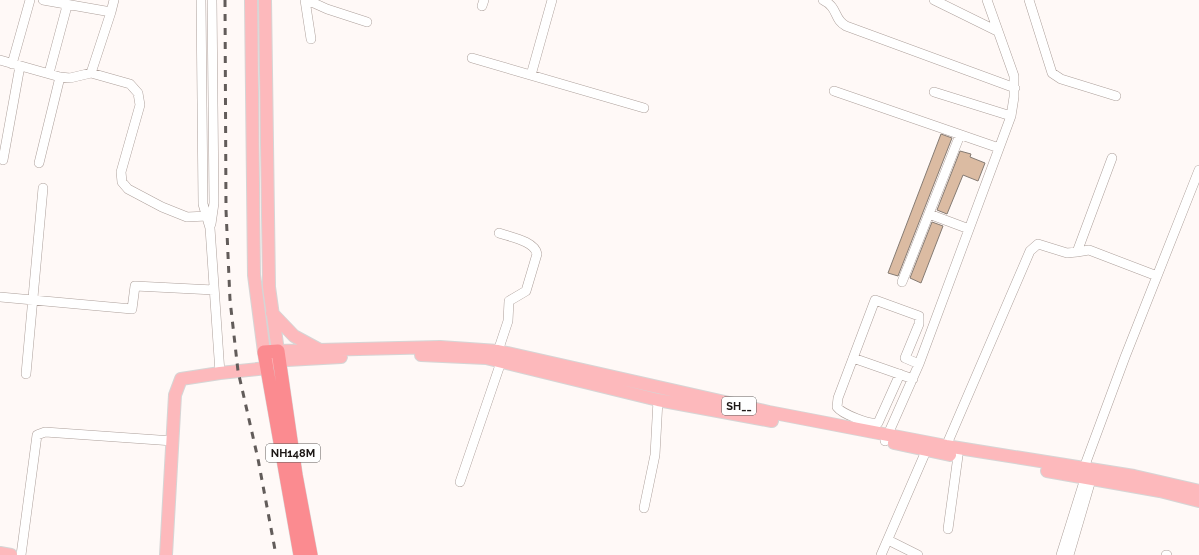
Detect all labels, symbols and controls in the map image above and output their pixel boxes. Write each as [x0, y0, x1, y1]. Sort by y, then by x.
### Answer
road number: SH__ [722, 397, 756, 415]
road number: NH148M [266, 444, 320, 462]

